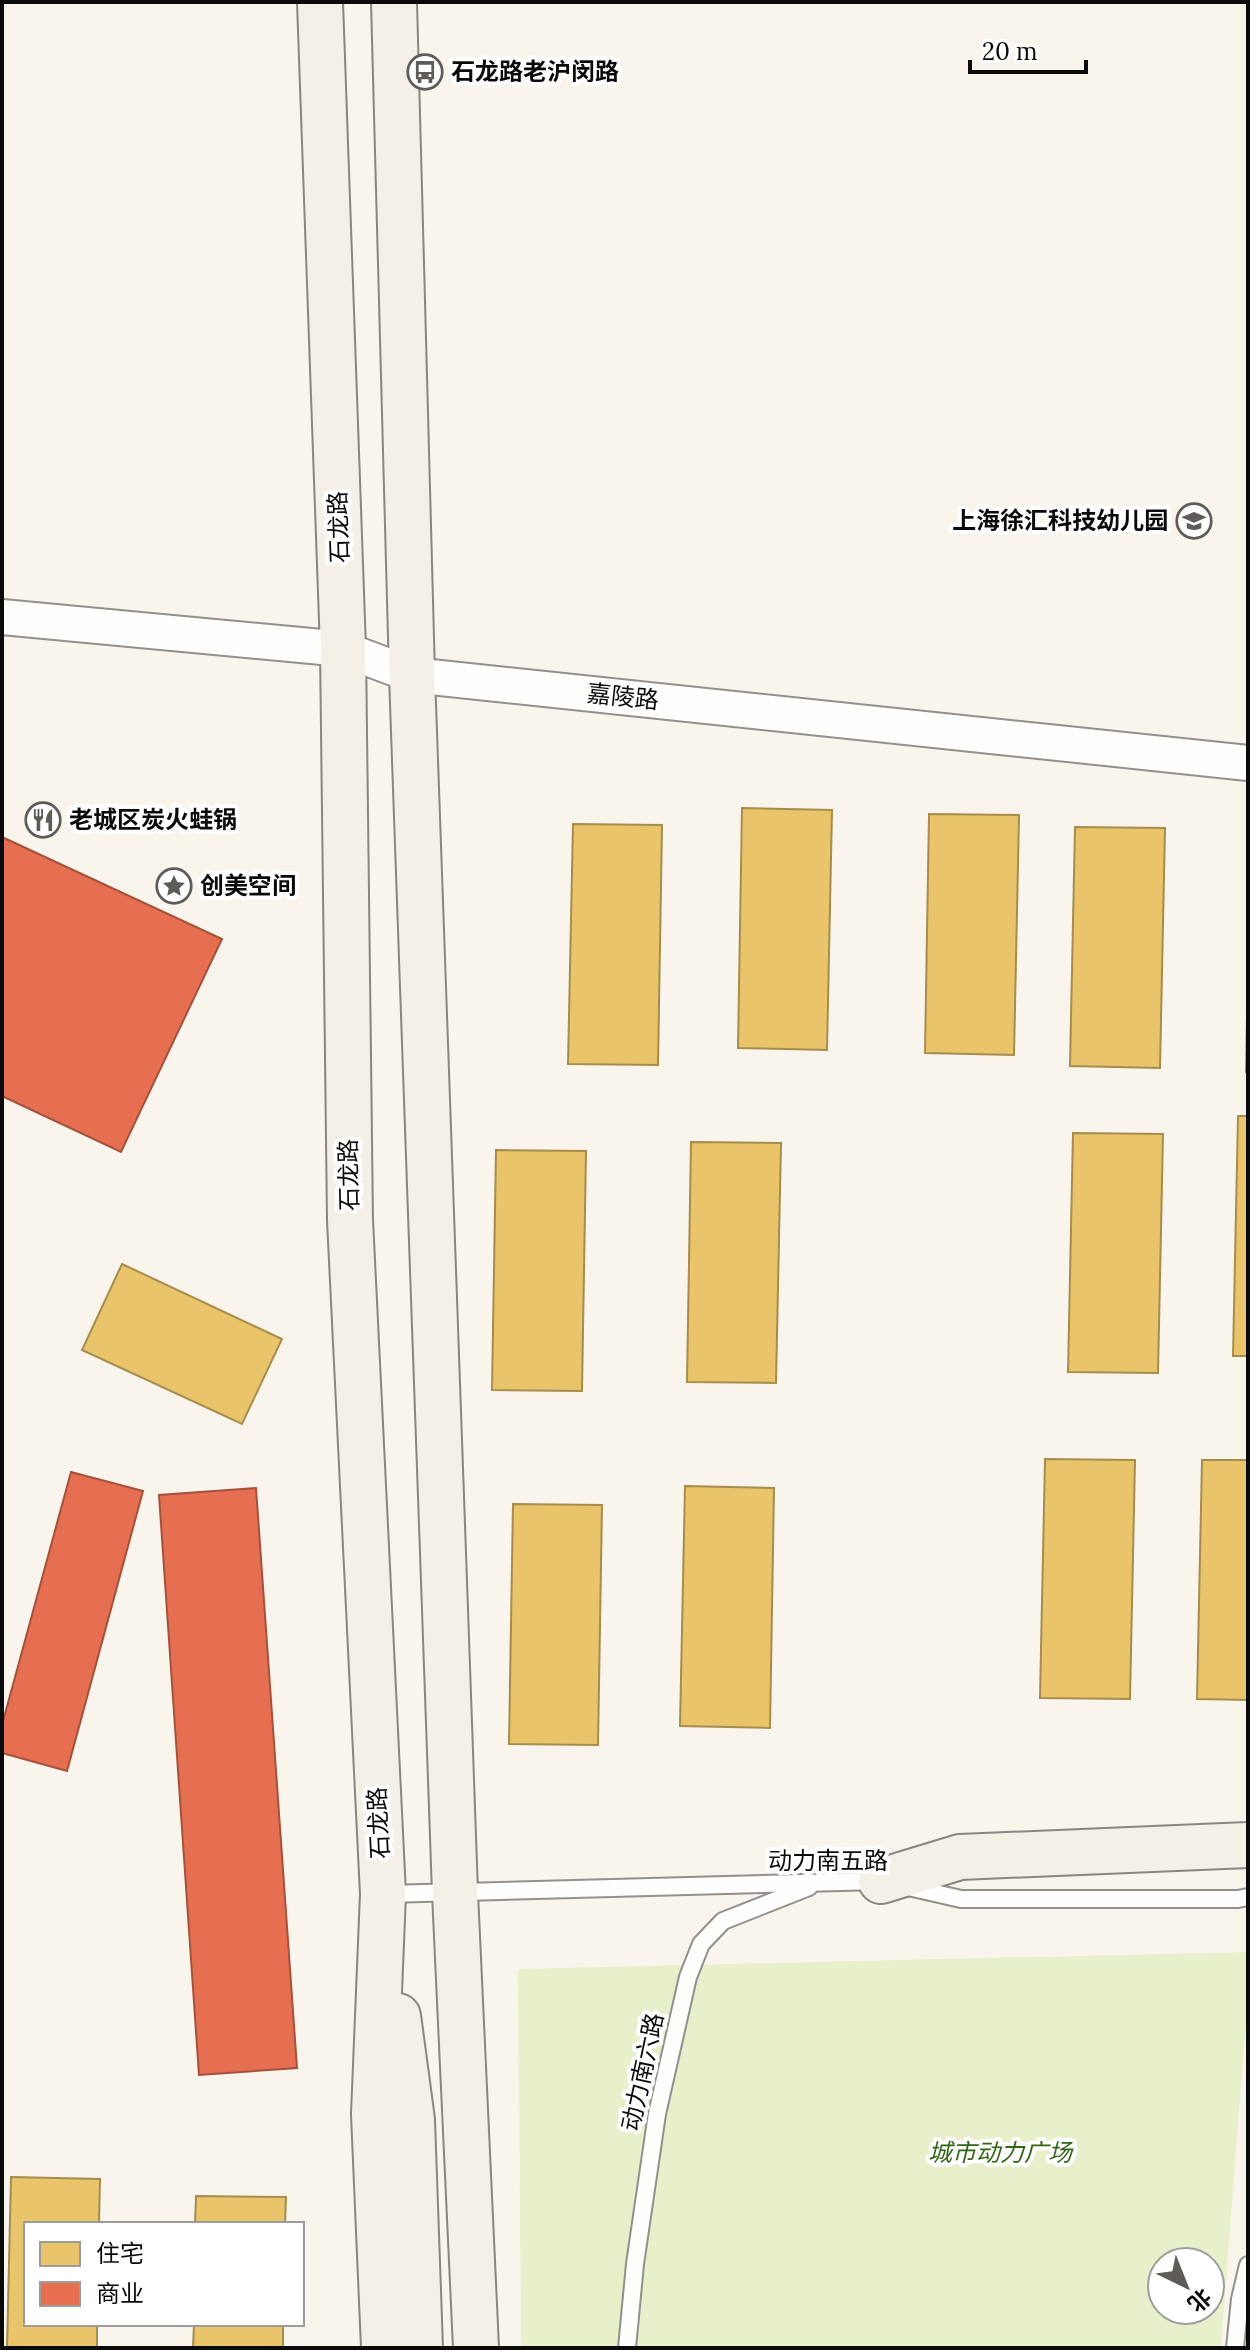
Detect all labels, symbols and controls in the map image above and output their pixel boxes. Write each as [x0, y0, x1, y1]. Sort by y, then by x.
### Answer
scale bar [970, 24, 1086, 74]
text: 20 m [982, 36, 1038, 67]
bus stop icon: 石龙路老沪闵路 [406, 53, 444, 91]
place label: 石龙路老沪闵路 [451, 56, 619, 87]
street label: 石龙路 [322, 490, 355, 564]
school or university icon: 上海徐汇科技幼儿园 [1175, 502, 1213, 540]
place label: 上海徐汇科技幼儿园 [952, 505, 1168, 536]
street label: 嘉陵路 [586, 677, 660, 716]
restaurant icon: 老城区炭火蛙锅 [24, 801, 62, 839]
place label: 老城区炭火蛙锅 [69, 804, 237, 835]
place icon: 创美空间 [155, 867, 193, 905]
place label: 创美空间 [200, 870, 296, 901]
street label: 石龙路 [332, 1139, 365, 1211]
street label: 石龙路 [361, 1786, 396, 1860]
street label: 动力南五路 [768, 1845, 888, 1876]
street label: 动力南六路 [615, 2010, 670, 2134]
park label: 城市动力广场 [928, 2137, 1074, 2168]
legend [24, 2222, 304, 2326]
text: 住宅 [96, 2238, 144, 2269]
north arrow [1146, 2246, 1226, 2326]
text: 商业 [96, 2278, 144, 2309]
text: 北 [1182, 2283, 1217, 2318]

